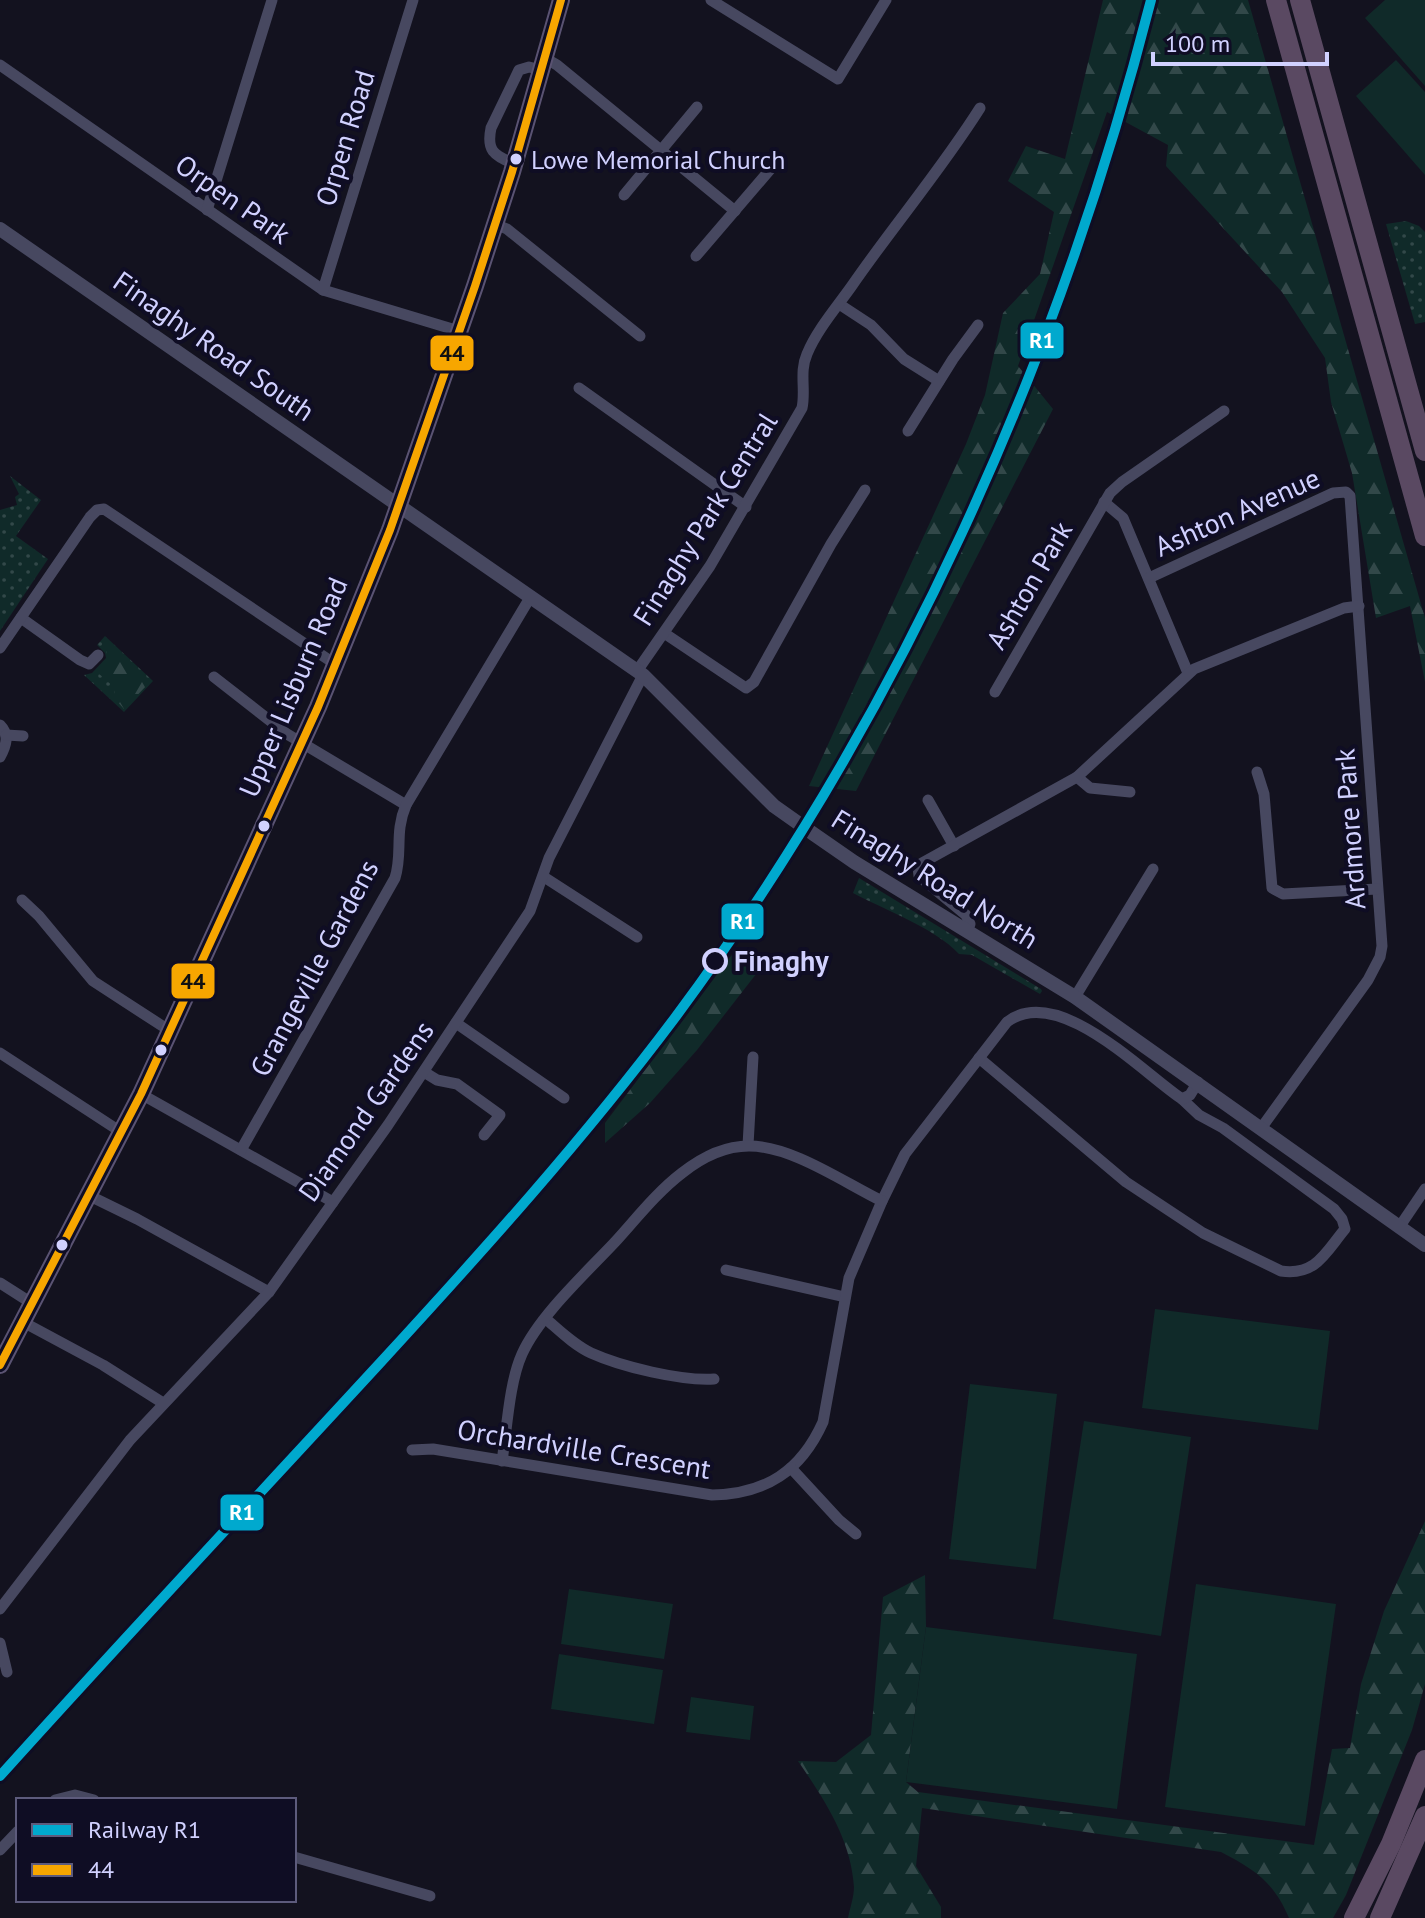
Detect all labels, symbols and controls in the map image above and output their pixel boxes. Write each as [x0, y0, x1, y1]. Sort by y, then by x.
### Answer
scale bar [1153, 16, 1327, 66]
text: 100 m [1165, 28, 1230, 59]
street label: Orpen Road [306, 65, 383, 210]
place label: Lowe Memorial Church [531, 143, 785, 176]
street label: Orpen Park [168, 145, 299, 252]
marker: Lowe Memorial Church [508, 151, 524, 167]
street label: Finaghy Road South [106, 262, 322, 429]
line badge: R1 [1019, 321, 1065, 360]
text: R1 [1029, 326, 1055, 354]
line badge: 44 [429, 334, 475, 372]
text: 44 [440, 339, 465, 367]
street label: Finaghy Park Central [624, 405, 785, 632]
street label: Ashton Avenue [1148, 459, 1325, 564]
street label: Ashton Park [977, 514, 1080, 655]
street label: Upper Lisburn Road [230, 571, 356, 802]
street label: Ardmore Park [1325, 747, 1374, 911]
street label: Finaghy Road North [825, 800, 1045, 957]
unlabelled marker [256, 818, 272, 834]
street label: Grangeville Gardens [241, 853, 386, 1083]
line badge: R1 [720, 902, 765, 941]
text: R1 [730, 907, 756, 935]
place label: Finaghy [734, 942, 829, 979]
marker: Finaghy [703, 949, 727, 973]
line badge: 44 [170, 962, 216, 1000]
text: 44 [181, 967, 206, 995]
street label: Diamond Gardens [290, 1013, 442, 1208]
unlabelled marker [153, 1042, 169, 1058]
unlabelled marker [54, 1237, 70, 1253]
street label: Orchardville Crescent [455, 1410, 714, 1487]
line badge: R1 [219, 1493, 265, 1532]
text: R1 [229, 1498, 255, 1526]
legend [16, 1798, 296, 1902]
text: Railway R1 [88, 1814, 201, 1845]
text: 44 [88, 1854, 114, 1885]

